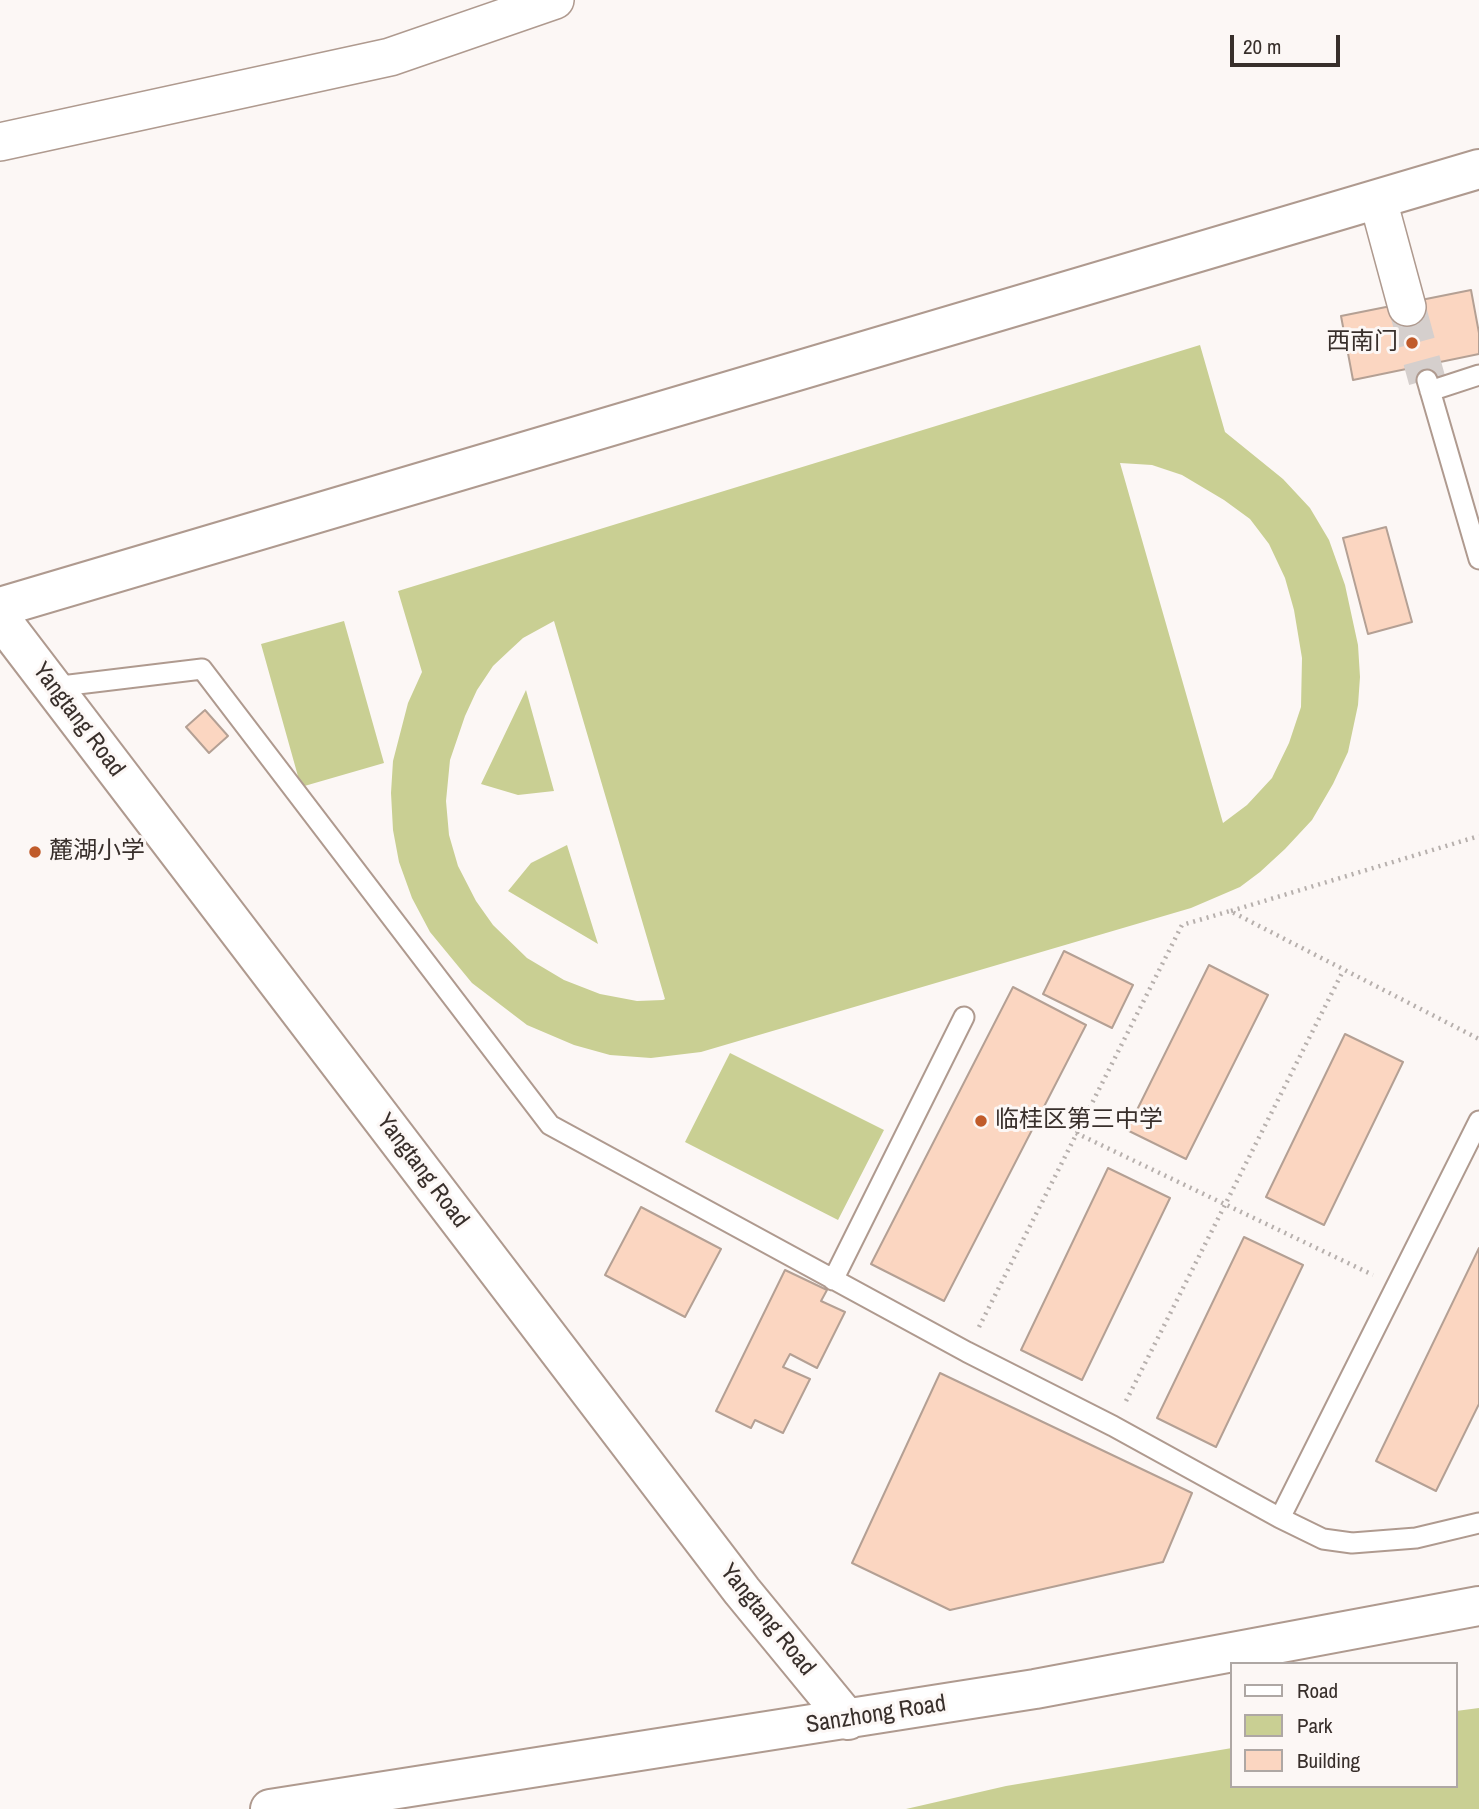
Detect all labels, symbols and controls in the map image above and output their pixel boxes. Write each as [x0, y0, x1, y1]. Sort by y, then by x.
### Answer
scale bar [1234, 21, 1344, 65]
text: 20 m [1243, 32, 1281, 61]
place label: 西南门 [1326, 329, 1398, 357]
marker: 西南门 [1404, 335, 1420, 351]
street label: Yangtang Road [26, 657, 130, 783]
place label: 麓湖小学 [49, 838, 145, 866]
marker: 麓湖小学 [27, 844, 43, 860]
place label: 临桂区第三中学 [995, 1107, 1163, 1135]
street label: Yangtang Road [370, 1108, 474, 1234]
marker: 临桂区第三中学 [973, 1113, 989, 1129]
street label: Yangtang Road [713, 1558, 821, 1682]
legend [1230, 1662, 1458, 1788]
text: Road [1297, 1676, 1338, 1705]
street label: Sanzhong Road [804, 1690, 948, 1740]
text: Park [1297, 1711, 1332, 1740]
text: Building [1297, 1746, 1360, 1775]

